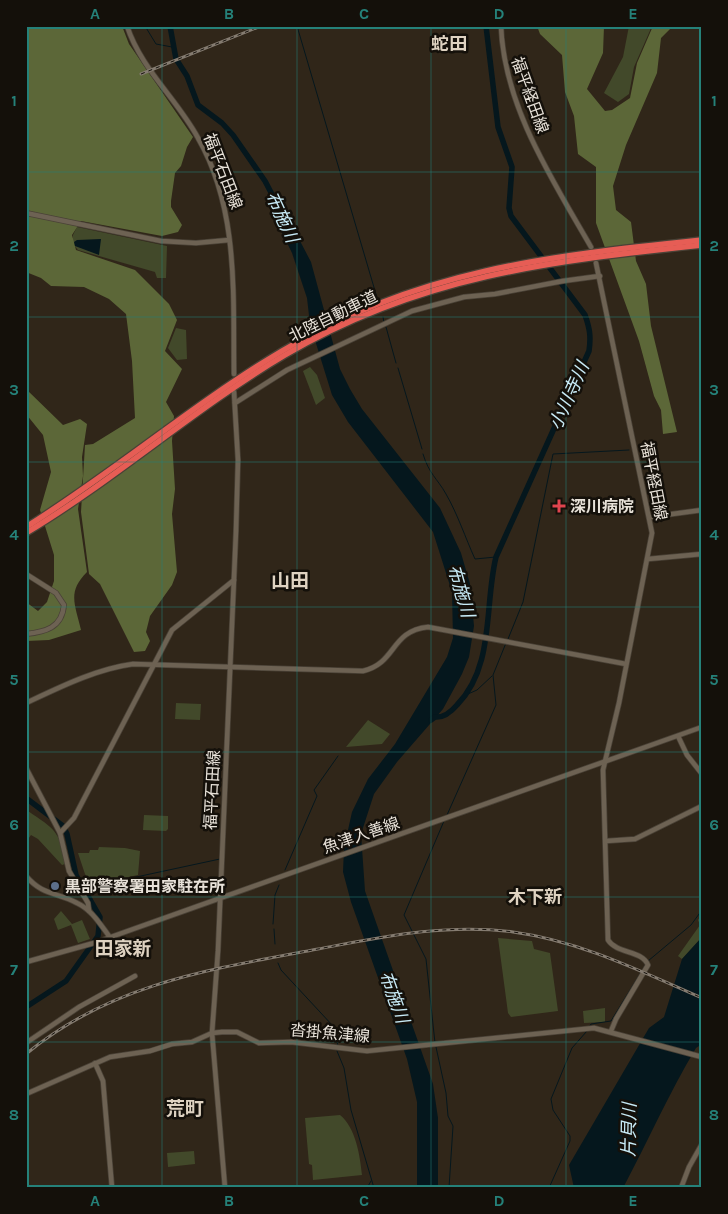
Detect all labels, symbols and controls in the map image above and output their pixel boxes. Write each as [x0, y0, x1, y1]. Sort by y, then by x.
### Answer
text: A [90, 4, 100, 23]
text: B [224, 4, 234, 23]
text: C [359, 4, 369, 23]
text: D [494, 4, 505, 23]
text: E [628, 4, 638, 23]
district label: 蛇田 [431, 33, 467, 55]
street label: 福平経田線 [507, 54, 553, 136]
text: 1 [11, 91, 17, 110]
text: 1 [711, 91, 717, 110]
street label: 福平石田線 [200, 130, 246, 212]
water label: 布施川 [261, 188, 304, 248]
text: 2 [9, 236, 19, 255]
text: 2 [709, 236, 719, 255]
street label: 北陸自動車道 [286, 286, 380, 346]
water label: 小川寺川 [544, 357, 595, 433]
text: 3 [9, 380, 19, 399]
text: 3 [709, 380, 719, 399]
street label: 福平経田線 [637, 440, 671, 522]
place label: 深川病院 [570, 497, 634, 516]
marker: 深川病院 [552, 499, 566, 513]
text: 4 [9, 525, 19, 544]
text: 4 [709, 525, 719, 544]
water label: 布施川 [443, 562, 480, 622]
district label: 山田 [271, 570, 309, 592]
text: 5 [9, 670, 19, 689]
text: 5 [709, 670, 719, 689]
street label: 福平石田線 [200, 750, 224, 830]
street label: 魚津入善線 [320, 813, 402, 857]
text: 6 [9, 815, 19, 834]
text: 6 [709, 815, 719, 834]
place label: 黒部警察署田家駐在所 [65, 877, 225, 896]
marker: 黒部警察署田家駐在所 [49, 880, 61, 892]
district label: 木下新 [508, 886, 562, 908]
district label: 田家新 [94, 938, 152, 960]
text: 7 [10, 960, 18, 979]
text: 7 [710, 960, 718, 979]
water label: 布施川 [374, 968, 414, 1028]
street label: 沓掛魚津線 [289, 1020, 371, 1046]
district label: 荒町 [166, 1098, 204, 1120]
water label: 片貝川 [618, 1101, 641, 1157]
text: 8 [9, 1105, 19, 1124]
text: 8 [709, 1105, 719, 1124]
text: A [90, 1191, 100, 1210]
text: B [224, 1191, 234, 1210]
text: C [359, 1191, 369, 1210]
text: D [494, 1191, 505, 1210]
text: E [628, 1191, 638, 1210]

